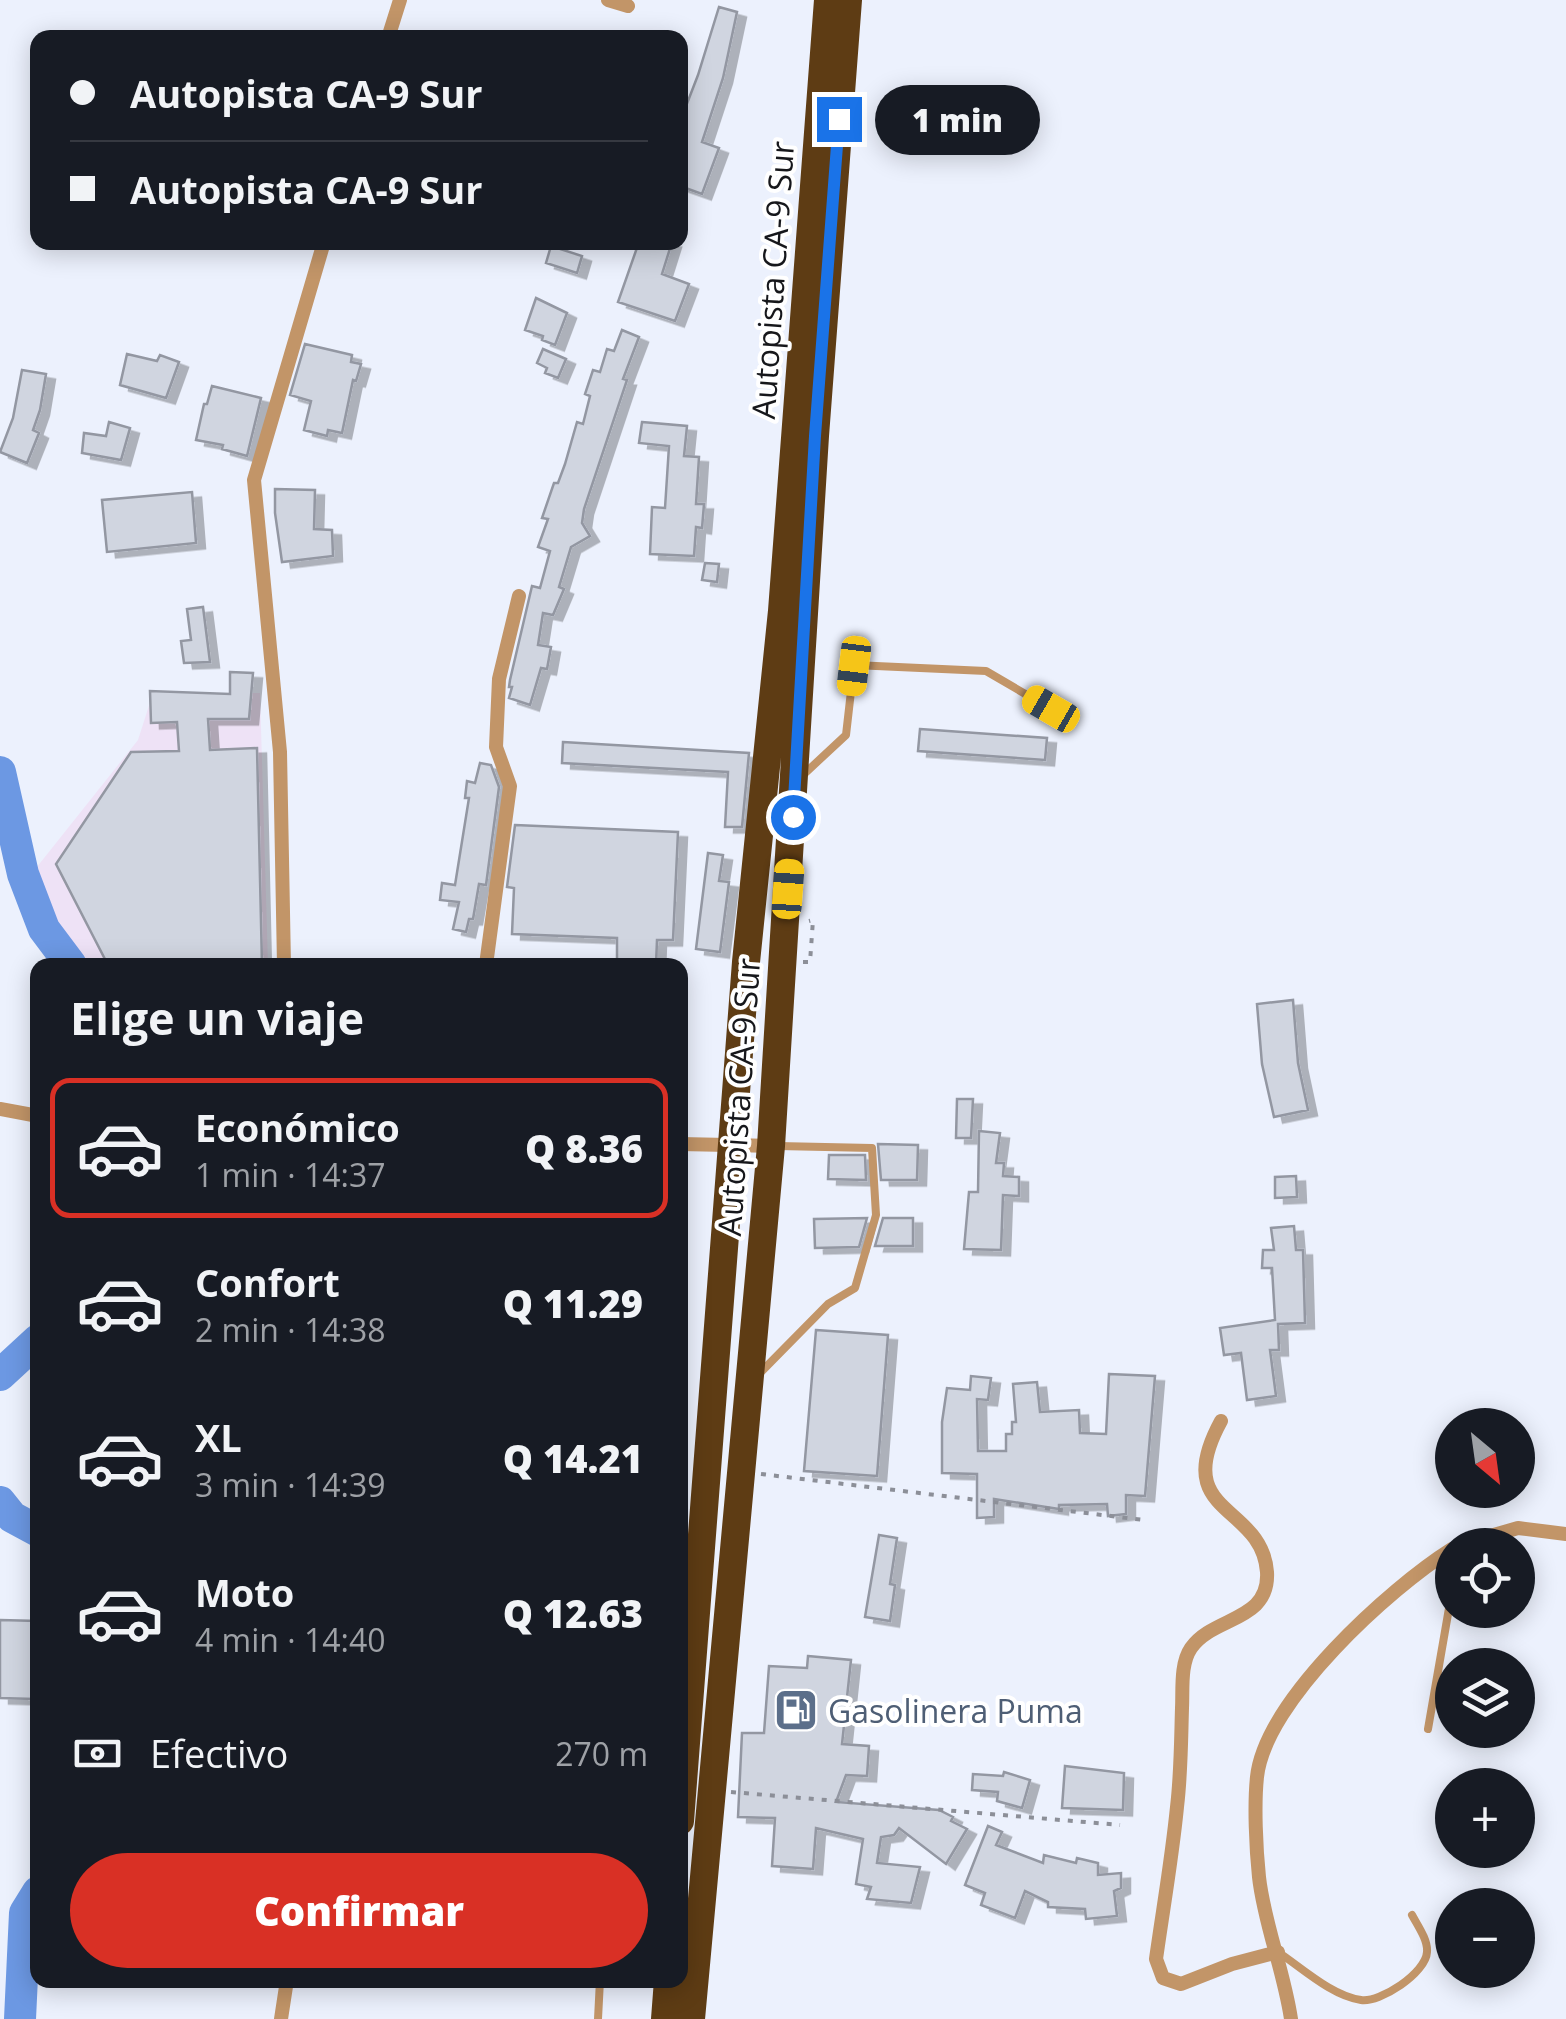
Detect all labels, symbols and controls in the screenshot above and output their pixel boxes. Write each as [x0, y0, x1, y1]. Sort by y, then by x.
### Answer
text: Autopista CA-9 Sur [130, 67, 482, 119]
callout: 1 min [874, 84, 1039, 154]
route end [817, 97, 862, 142]
text: 1 min [912, 98, 1003, 141]
street label: Autopista CA-9 Sur [741, 140, 803, 420]
text: Autopista CA-9 Sur [130, 163, 482, 215]
car [835, 634, 873, 698]
car [1018, 681, 1084, 737]
route start [771, 795, 816, 840]
car [771, 858, 805, 920]
street label: Autopista CA-9 Sur [707, 957, 769, 1237]
text: Elige un viaje [70, 987, 364, 1048]
text: Económico [195, 1101, 400, 1153]
icon: car [75, 1103, 165, 1193]
text: Q 8.36 [525, 1122, 643, 1174]
text: 1 min · 14:37 [195, 1153, 386, 1196]
text: Confort [195, 1256, 340, 1308]
icon: car [75, 1258, 165, 1348]
text: Q 11.29 [503, 1277, 643, 1329]
text: 2 min · 14:38 [195, 1308, 386, 1351]
north arrow [1435, 1408, 1535, 1508]
map controls [1435, 1408, 1535, 1988]
text: XL [195, 1411, 242, 1463]
icon: car [75, 1413, 165, 1503]
text: Q 14.21 [503, 1432, 643, 1484]
text: 3 min · 14:39 [195, 1463, 386, 1506]
button: locate [1435, 1528, 1535, 1628]
text: Moto [195, 1566, 294, 1618]
icon: car [75, 1568, 165, 1658]
text: Q 12.63 [503, 1587, 643, 1639]
text: 4 min · 14:40 [195, 1618, 386, 1661]
button: layers [1435, 1648, 1535, 1748]
fuel station icon: Gasolinera Puma [773, 1687, 819, 1733]
place label: Gasolinera Puma [828, 1689, 1083, 1732]
icon: cash [70, 1726, 125, 1781]
text: Efectivo [150, 1727, 288, 1779]
text: 270 m [555, 1732, 648, 1775]
button: + [1435, 1768, 1535, 1868]
button: Confirmar [70, 1853, 648, 1968]
button: − [1435, 1888, 1535, 1988]

